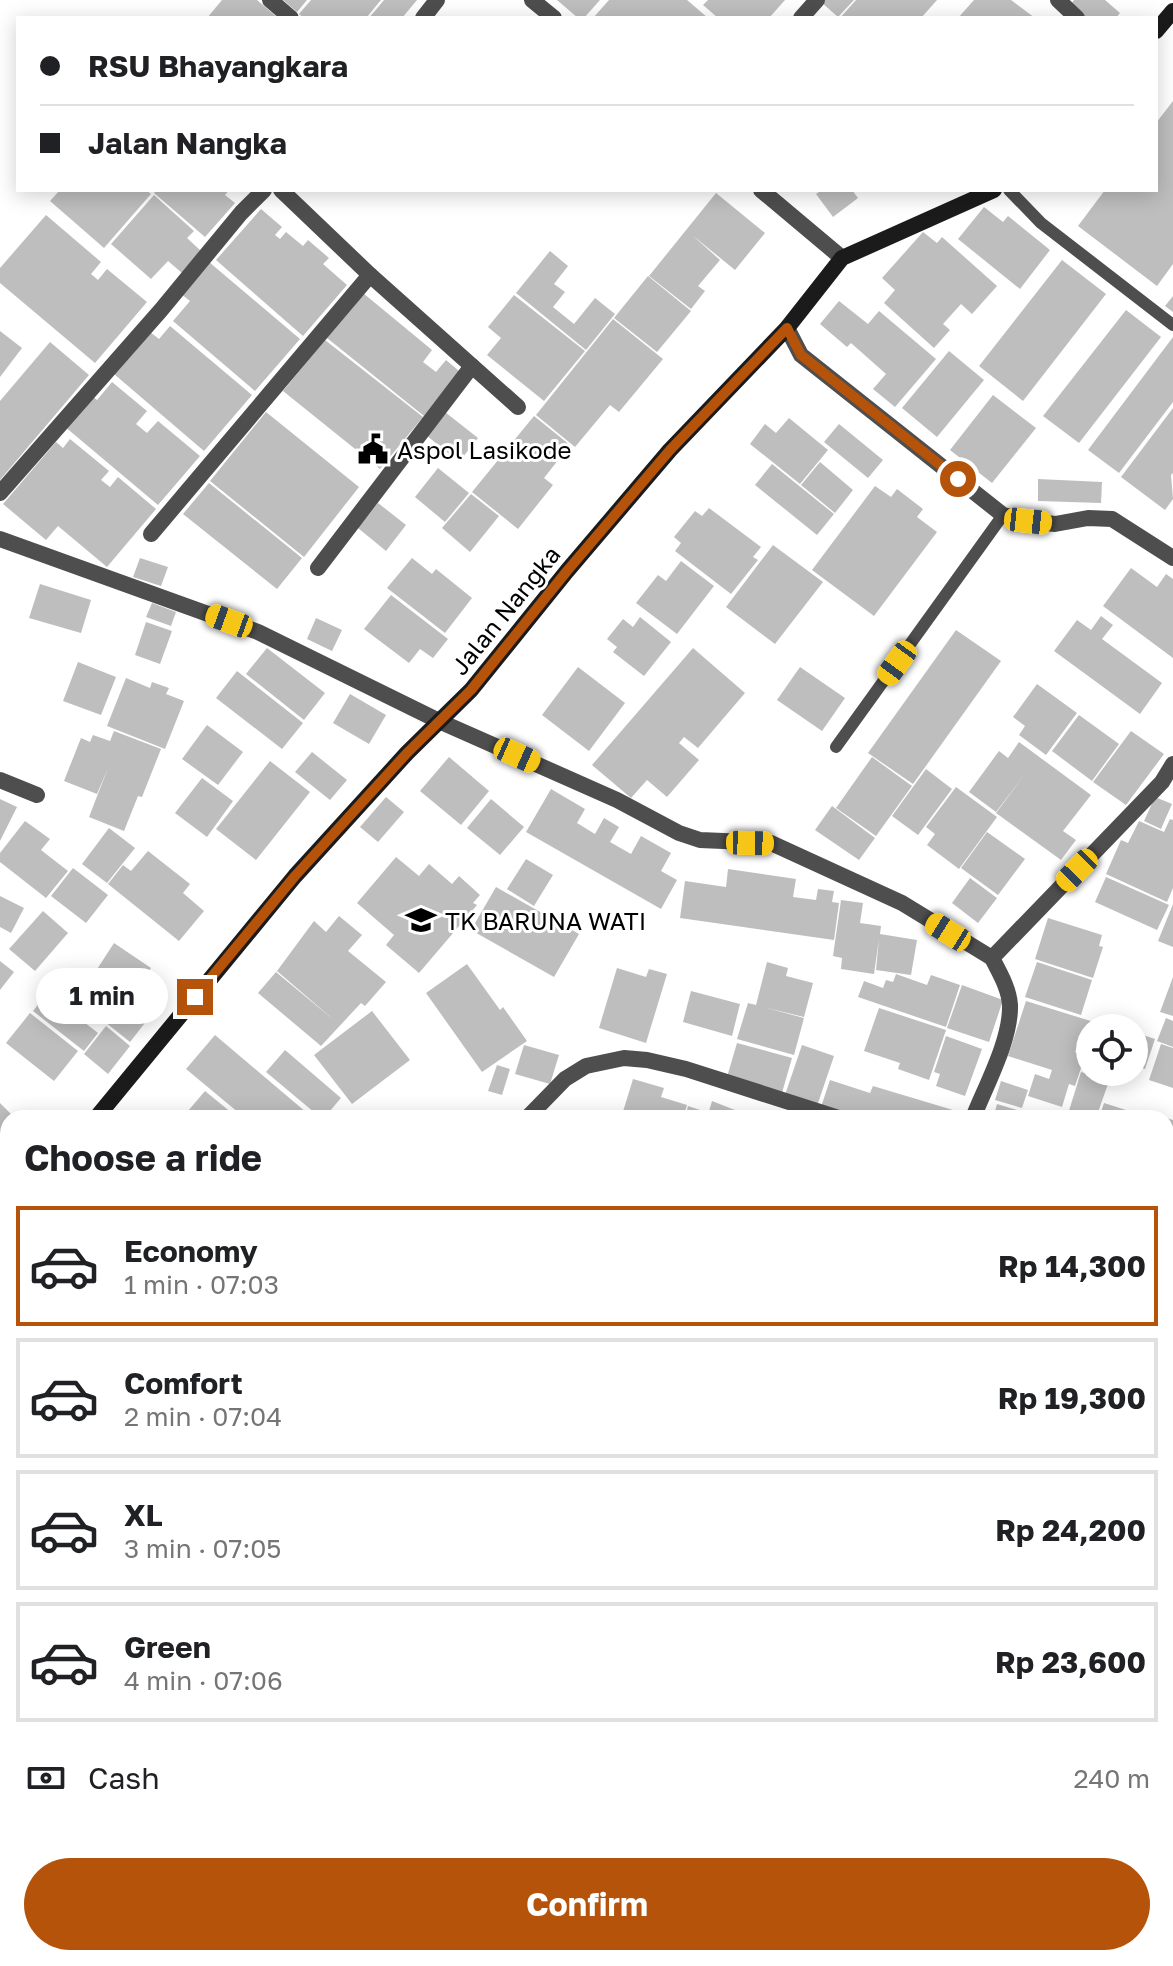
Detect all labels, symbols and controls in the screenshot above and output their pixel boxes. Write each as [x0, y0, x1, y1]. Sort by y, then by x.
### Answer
text: RSU Bhayangkara [88, 48, 348, 84]
text: Jalan Nangka [88, 125, 287, 161]
public building icon: Aspol Lasikode [356, 432, 390, 466]
place label: Aspol Lasikode [397, 435, 571, 464]
route start [940, 461, 976, 497]
car [1003, 507, 1053, 535]
street label: Jalan Nangka [444, 540, 566, 680]
car [202, 602, 256, 640]
car [873, 637, 921, 689]
car [490, 734, 544, 776]
car [726, 831, 774, 855]
car [1052, 844, 1102, 896]
school or university icon: TK BARUNA WATI [404, 903, 438, 937]
place label: TK BARUNA WATI [445, 906, 646, 935]
car [921, 909, 975, 955]
callout: 1 min [35, 969, 167, 1025]
route end [177, 979, 213, 1015]
text: 1 min [69, 980, 135, 1011]
map controls [1076, 1014, 1148, 1086]
button: locate [1076, 1014, 1148, 1086]
text: Choose a ride [24, 1136, 262, 1179]
icon: car [28, 1230, 100, 1302]
text: Economy [124, 1233, 258, 1269]
text: Rp 14,300 [998, 1248, 1146, 1284]
text: 1 min · 07:03 [124, 1269, 279, 1300]
icon: car [28, 1362, 100, 1434]
text: Comfort [124, 1365, 243, 1401]
text: Rp 19,300 [998, 1380, 1146, 1416]
text: 2 min · 07:04 [124, 1401, 282, 1432]
icon: car [28, 1494, 100, 1566]
text: XL [124, 1497, 163, 1533]
text: Rp 24,200 [995, 1512, 1146, 1548]
text: 3 min · 07:05 [124, 1533, 281, 1564]
icon: car [28, 1626, 100, 1698]
text: Green [124, 1629, 211, 1665]
text: Rp 23,600 [995, 1644, 1146, 1680]
text: 4 min · 07:06 [124, 1665, 283, 1696]
icon: cash [24, 1756, 68, 1800]
text: Cash [88, 1760, 160, 1796]
text: 240 m [1073, 1763, 1150, 1794]
button: Confirm [24, 1858, 1150, 1950]

